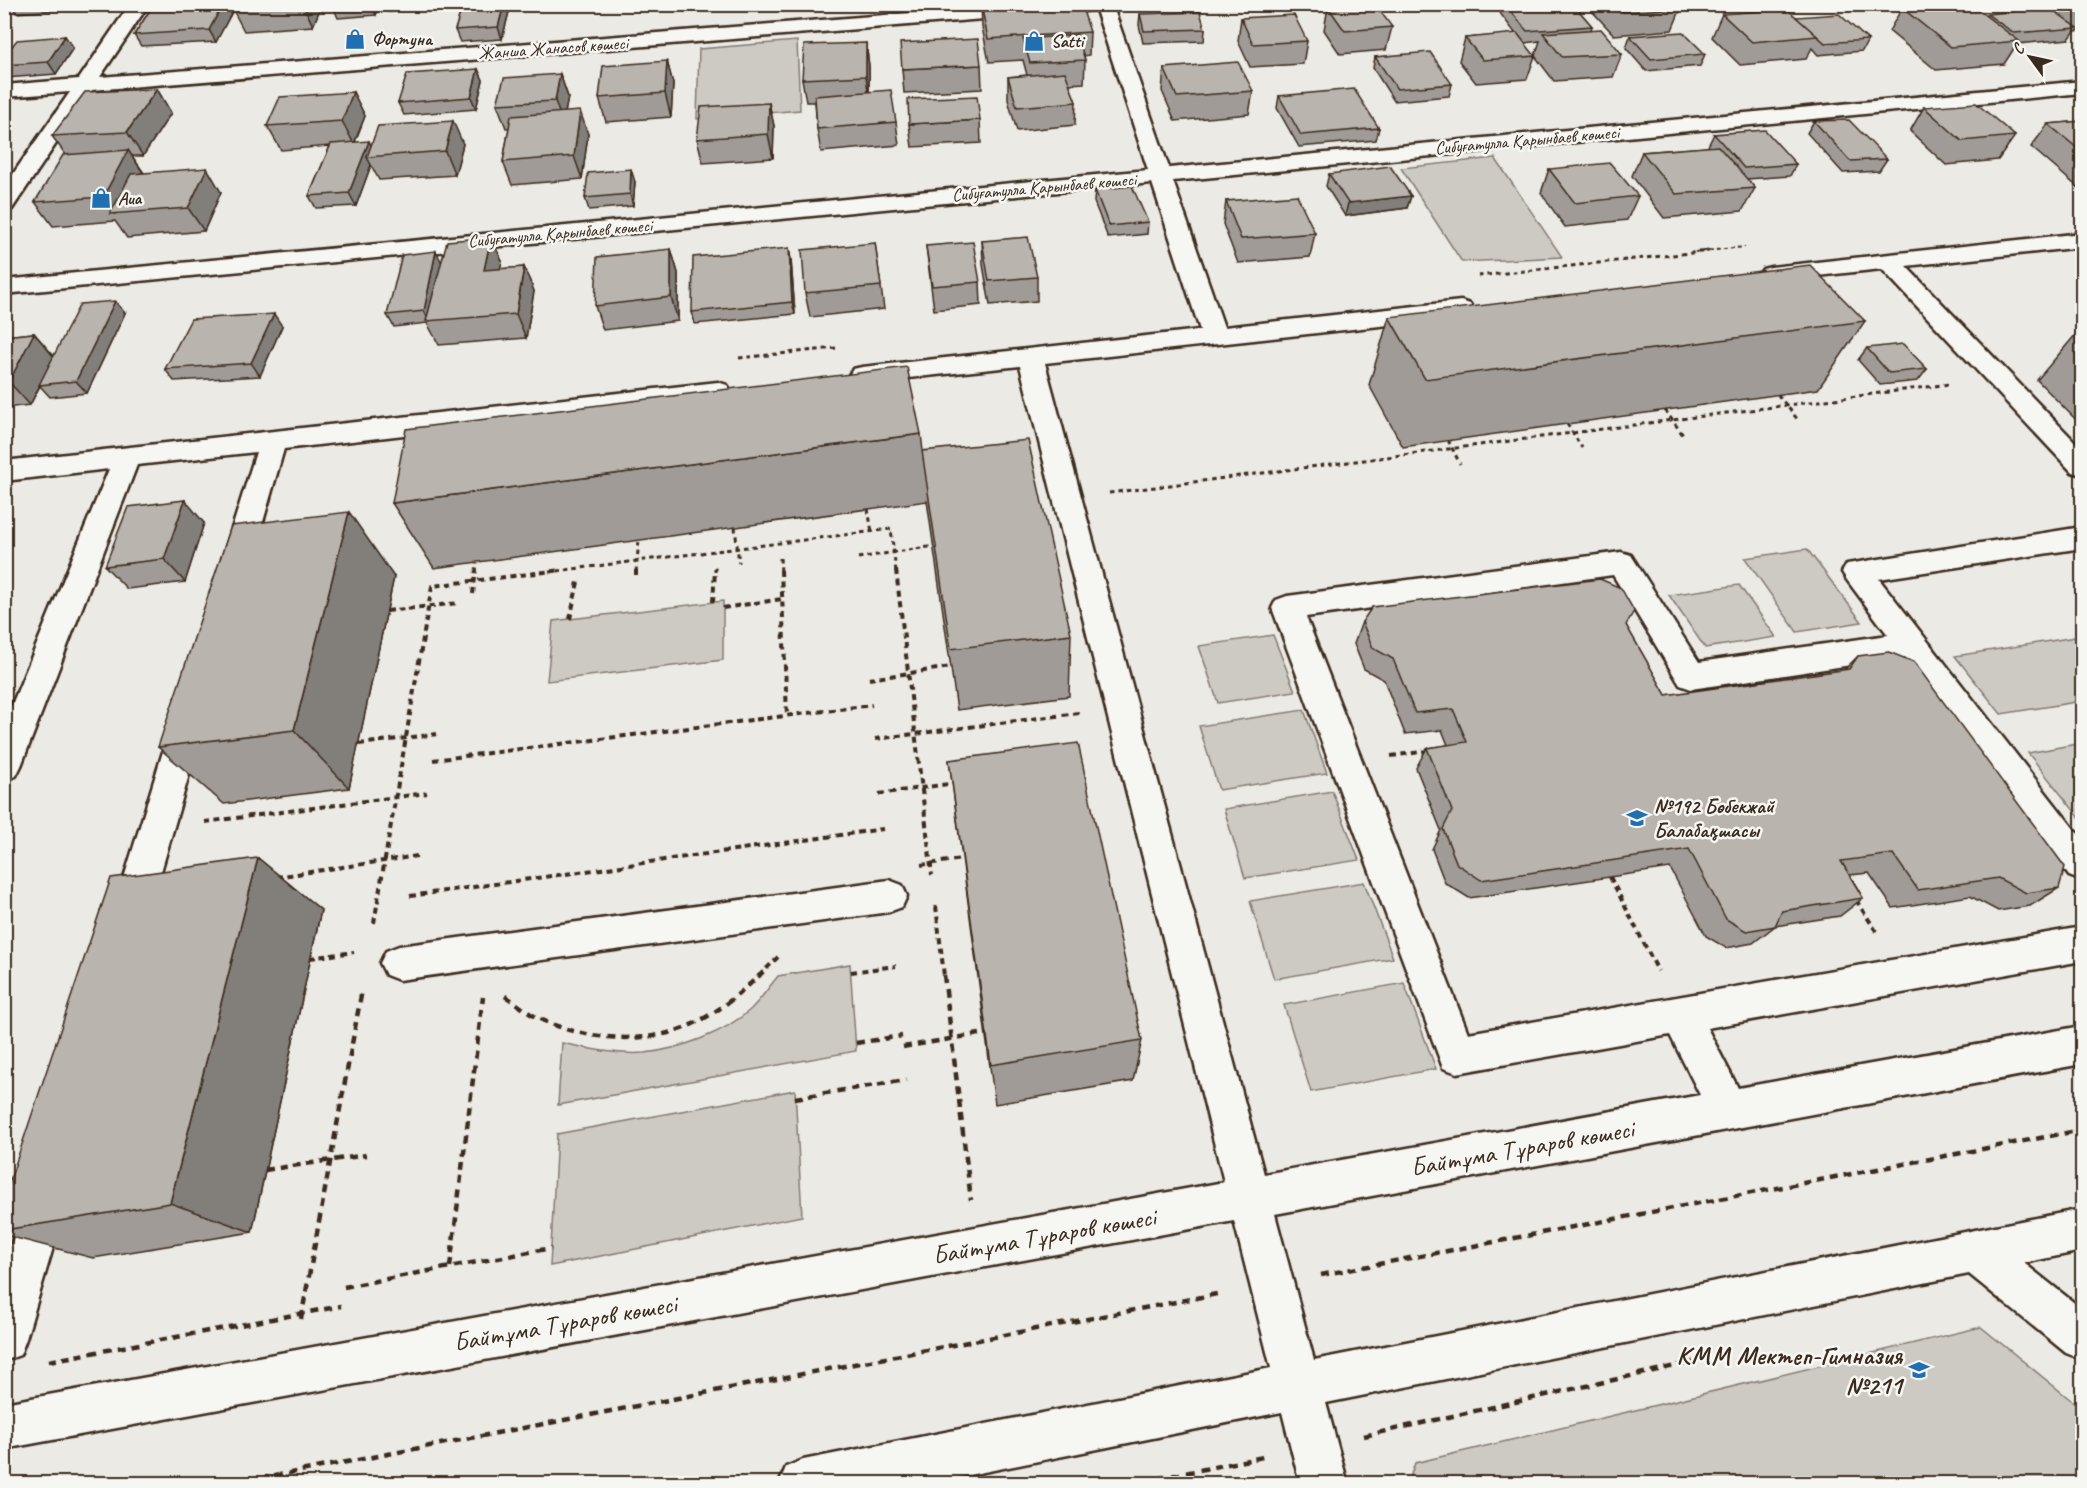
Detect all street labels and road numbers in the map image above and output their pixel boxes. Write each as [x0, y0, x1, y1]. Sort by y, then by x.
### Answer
street label: Жанша Жанасов көшесі [477, 32, 631, 64]
street label: Сибуғатулла Қарынбаев көшесі [1434, 121, 1623, 159]
street label: Сибуғатулла Қарынбаев көшесі [951, 168, 1140, 206]
street label: Сибуғатулла Қарынбаев көшесі [467, 214, 656, 252]
street label: Байтұма Тұраров көшесі [1408, 1112, 1639, 1184]
street label: Байтұма Тұраров көшесі [930, 1200, 1161, 1272]
street label: Байтұма Тұраров көшесі [451, 1287, 682, 1359]

